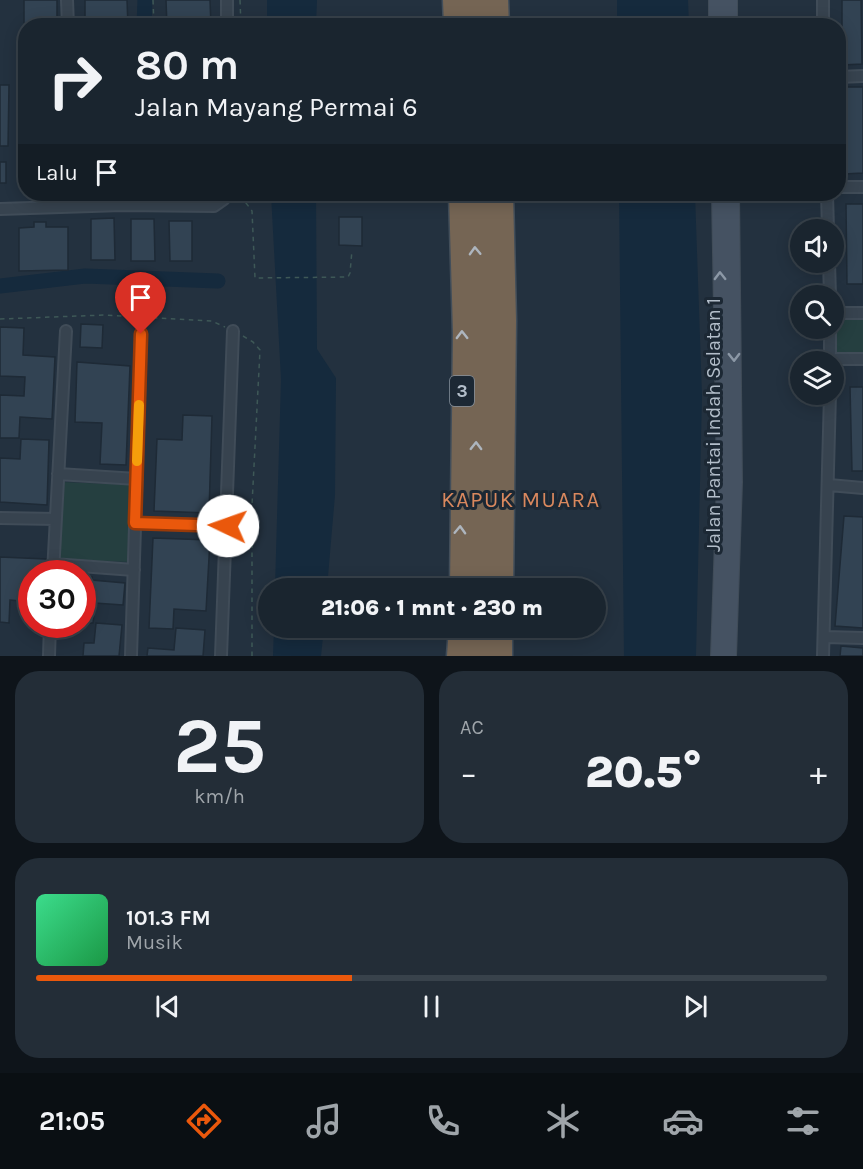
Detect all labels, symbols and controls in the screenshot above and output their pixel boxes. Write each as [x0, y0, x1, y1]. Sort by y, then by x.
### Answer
text: 80 m [135, 40, 239, 90]
icon: right [36, 42, 114, 120]
text: Jalan Mayang Permai 6 [135, 91, 418, 123]
icon: arrive [90, 156, 123, 189]
text: Lalu [36, 160, 78, 186]
map controls [790, 219, 844, 405]
button: sound [790, 219, 844, 273]
one-way arrow [469, 246, 482, 255]
pin [115, 272, 166, 334]
one-way arrow [714, 272, 727, 281]
icon: arrive [124, 281, 157, 314]
button: search [790, 285, 844, 339]
street label: Jalan Pantai Indah Selatan 1 [702, 298, 725, 552]
one-way arrow [455, 330, 468, 339]
button: layers [790, 351, 844, 405]
one-way arrow [728, 352, 740, 361]
road number: 3 [450, 376, 474, 406]
one-way arrow [470, 441, 482, 450]
district label: KAPUK MUARA [441, 487, 601, 513]
position arrow [196, 494, 260, 558]
one-way arrow [454, 525, 466, 534]
speed limit sign: 30 [18, 560, 96, 638]
text: 21:06 · 1 mnt · 230 m [321, 595, 543, 621]
text: 25 [173, 700, 266, 792]
text: AC [460, 716, 484, 739]
text: 20.5° [585, 746, 702, 798]
text: − [460, 754, 477, 792]
text: + [810, 754, 827, 792]
text: km/h [194, 785, 245, 808]
text: 101.3 FM [126, 905, 211, 931]
text: Musik [126, 931, 183, 954]
icon: previous [151, 990, 184, 1023]
icon: pause [415, 990, 448, 1023]
icon: next [679, 990, 712, 1023]
icon: directions [183, 1100, 225, 1142]
icon: music [303, 1100, 345, 1142]
icon: phone [422, 1100, 464, 1142]
icon: climate [542, 1100, 584, 1142]
icon: car [662, 1100, 704, 1142]
icon: filters [782, 1100, 824, 1142]
text: 21:05 [39, 1105, 105, 1137]

